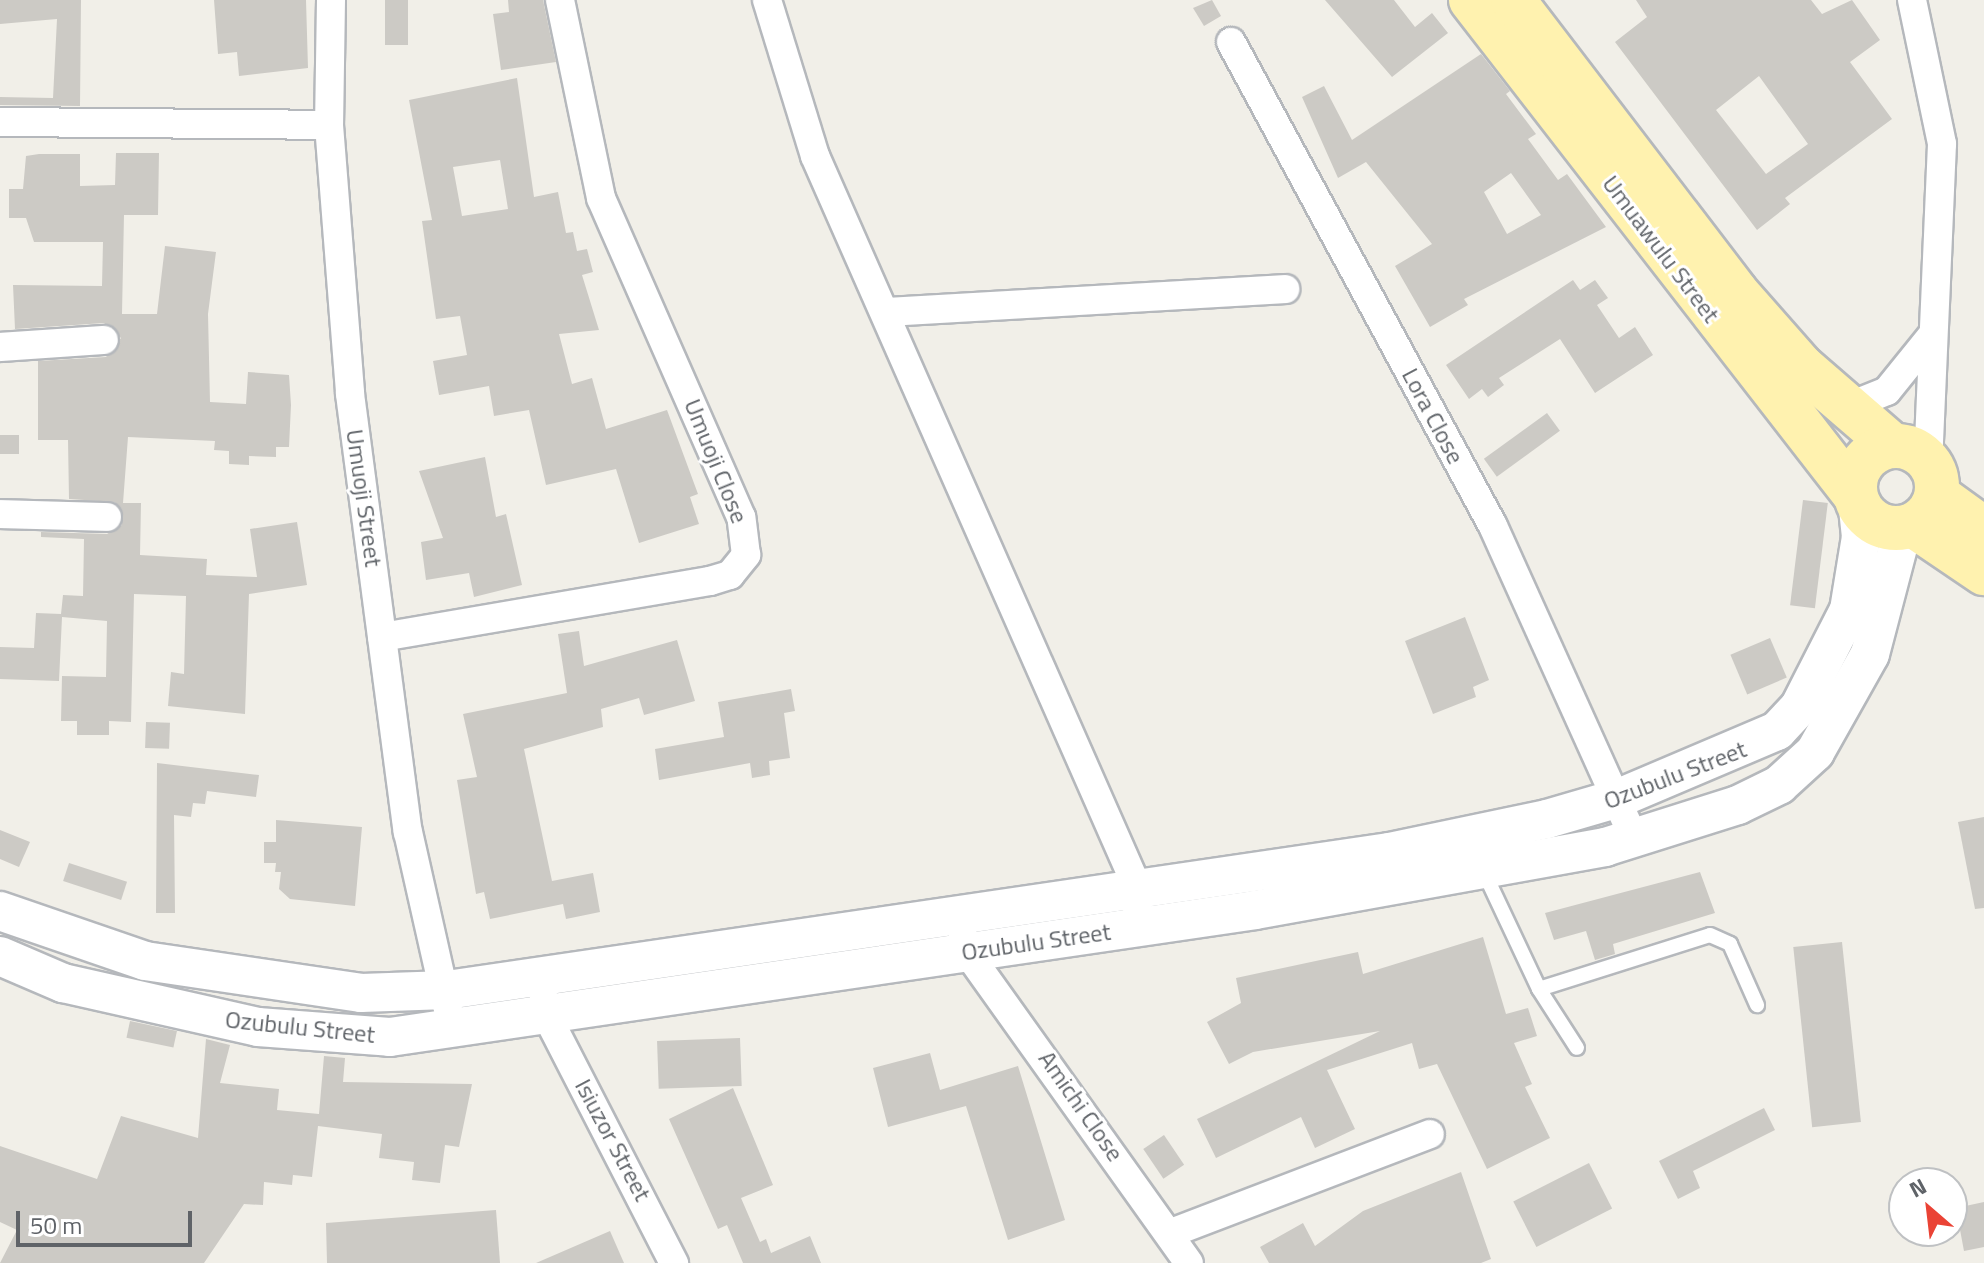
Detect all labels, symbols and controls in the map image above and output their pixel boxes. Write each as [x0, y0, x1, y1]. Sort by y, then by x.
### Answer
street label: Umuawulu Street [1596, 170, 1726, 328]
street label: Lora Close [1396, 363, 1470, 469]
street label: Umuoji Close [678, 395, 754, 527]
street label: Umuoji Street [340, 427, 388, 569]
street label: Ozubulu Street [1600, 735, 1750, 815]
street label: Ozubulu Street [960, 917, 1112, 967]
street label: Ozubulu Street [224, 1005, 376, 1049]
street label: Amichi Close [1032, 1045, 1130, 1167]
street label: Isiuzor Street [569, 1074, 657, 1206]
north arrow [1888, 1167, 1968, 1247]
text: N [1903, 1169, 1932, 1206]
scale bar [20, 1195, 196, 1245]
text: 50 m [30, 1207, 82, 1243]

